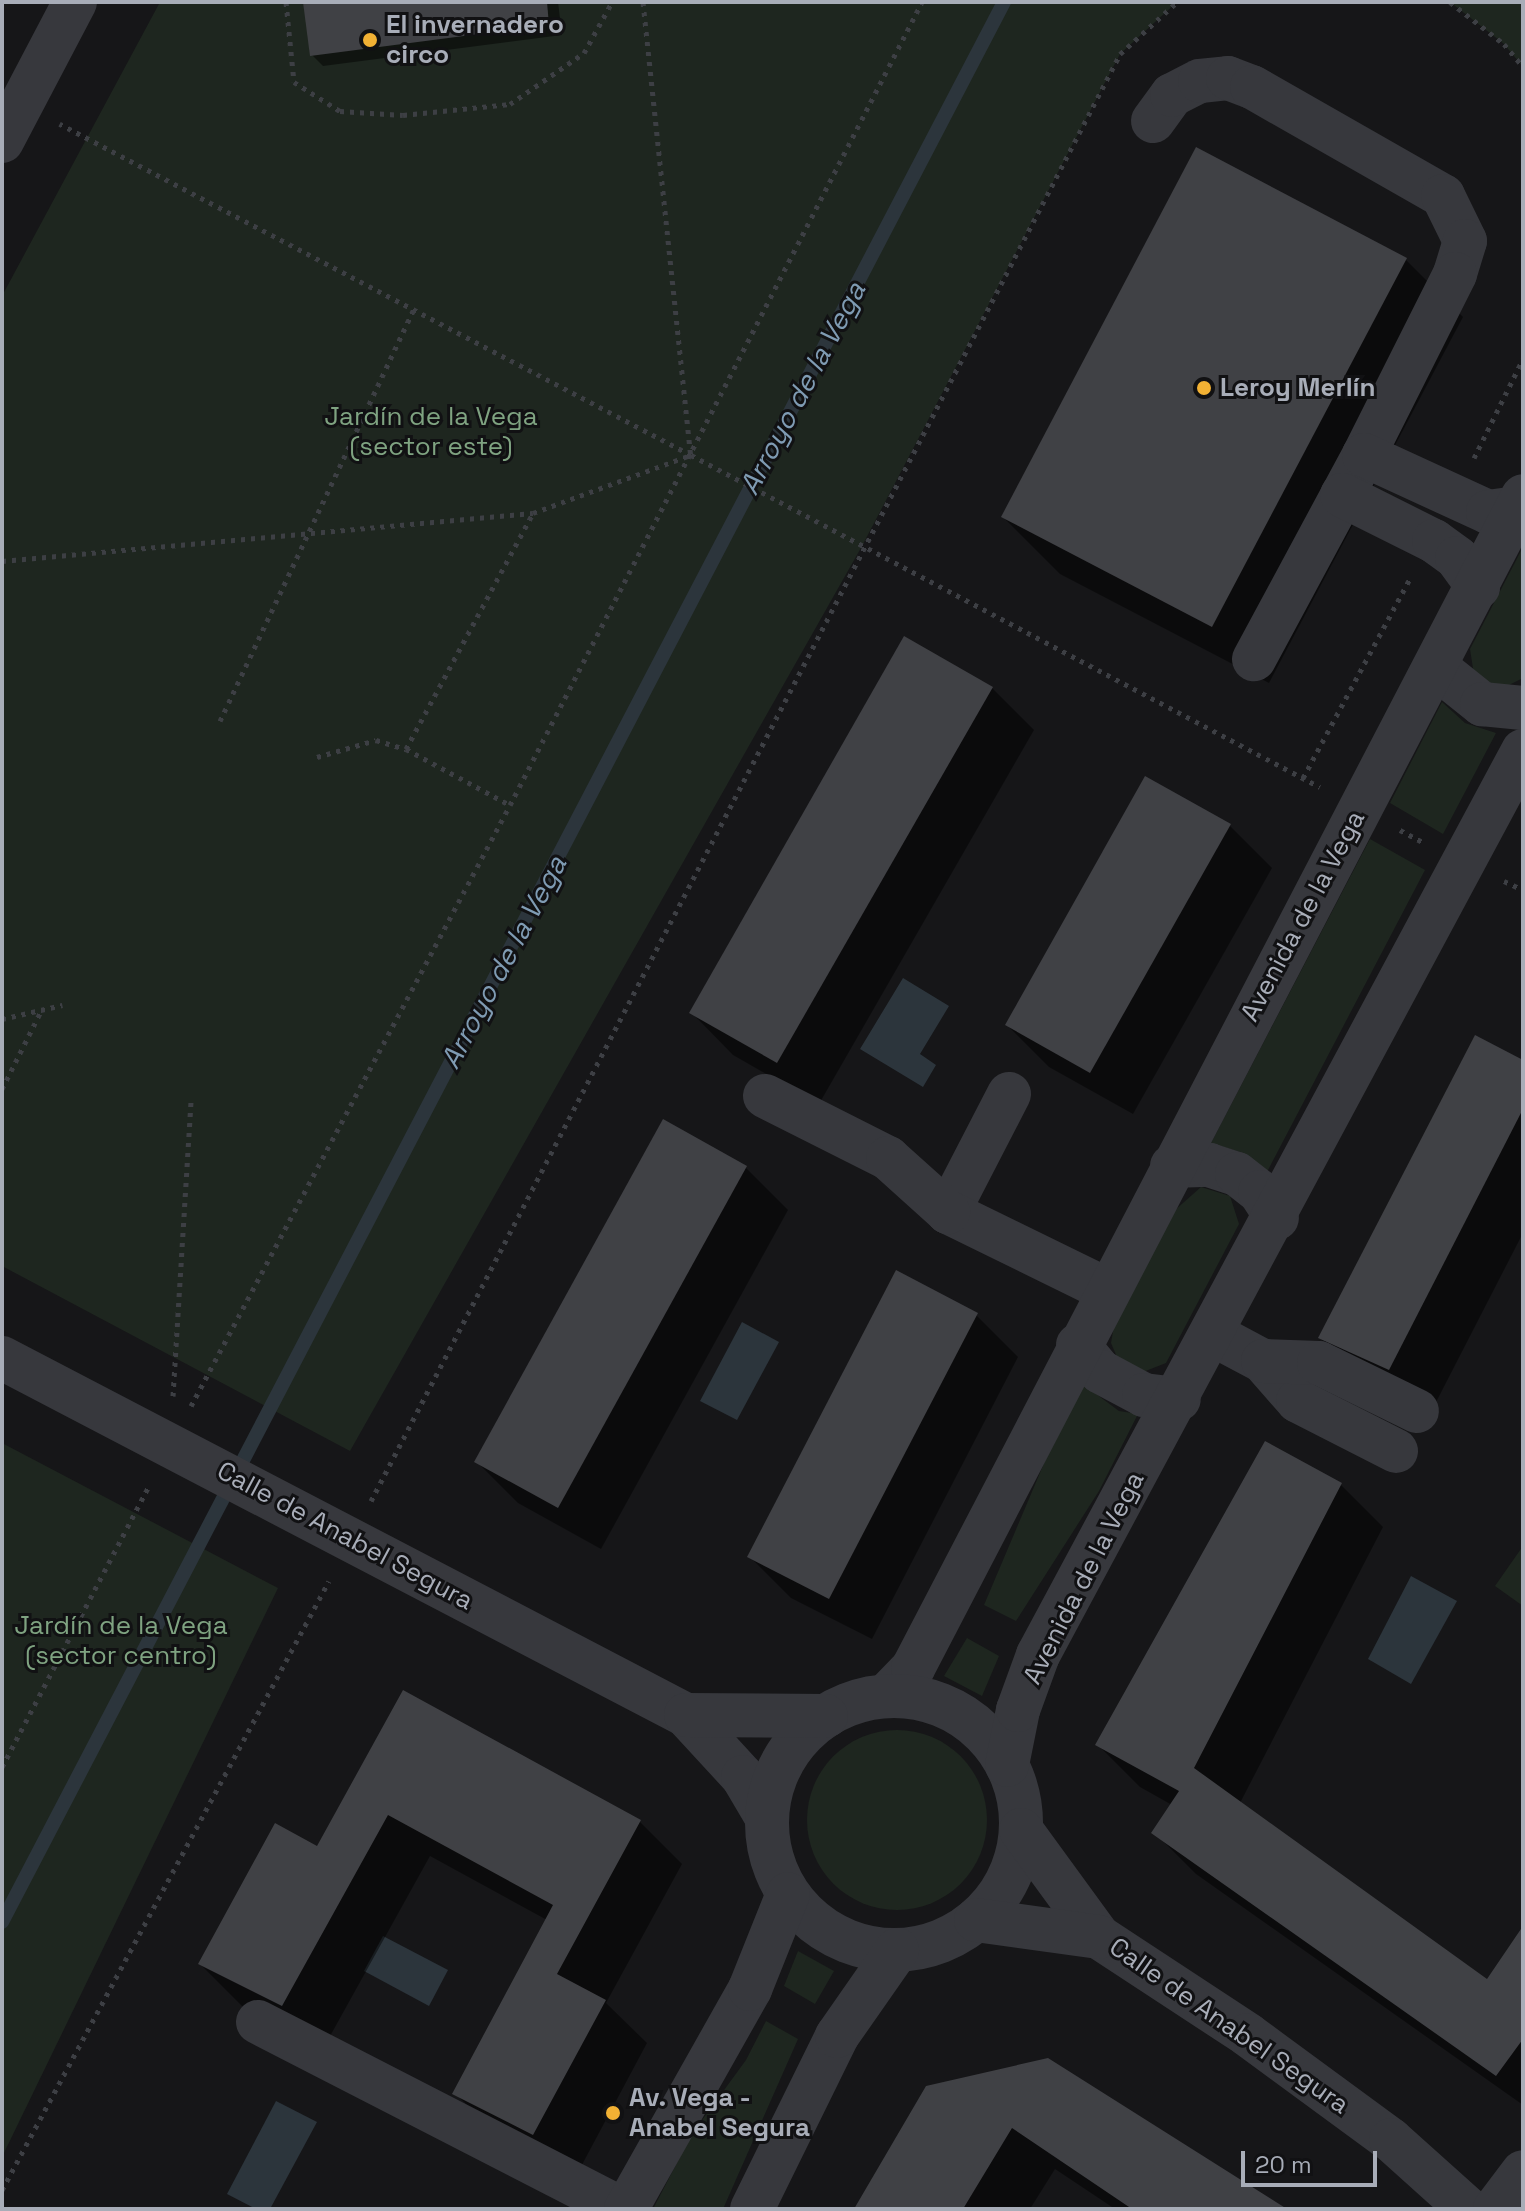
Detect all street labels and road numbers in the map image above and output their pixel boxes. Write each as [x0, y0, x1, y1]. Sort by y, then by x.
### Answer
street label: Avenida de la Vega [1234, 805, 1372, 1027]
street label: Calle de Anabel Segura [211, 1455, 479, 1617]
street label: Avenida de la Vega [1017, 1466, 1151, 1690]
street label: Calle de Anabel Segura [1103, 1931, 1355, 2121]

